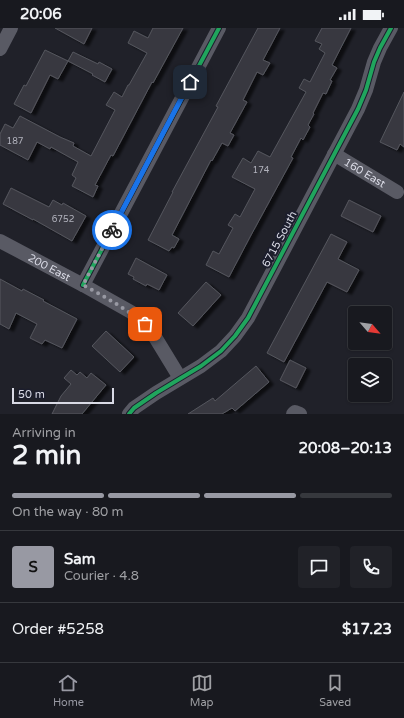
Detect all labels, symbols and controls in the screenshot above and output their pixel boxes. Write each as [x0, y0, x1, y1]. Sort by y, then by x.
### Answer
text: 20:06 [20, 5, 62, 23]
pin [173, 65, 207, 99]
icon: home [179, 71, 201, 93]
house number: 187 [7, 136, 24, 147]
street label: 160 East [341, 156, 388, 191]
house number: 174 [253, 165, 270, 176]
street label: 6715 South [259, 209, 300, 269]
courier [92, 210, 132, 250]
house number: 6752 [52, 214, 74, 225]
icon: bike [101, 219, 123, 241]
street label: 200 East [26, 251, 73, 284]
north arrow [348, 306, 392, 350]
map controls [348, 306, 392, 402]
pin [128, 307, 162, 341]
icon: bag [134, 313, 156, 335]
button: layers [348, 358, 392, 402]
scale bar [12, 386, 114, 405]
text: 50 m [18, 388, 45, 401]
text: Arriving in [12, 425, 76, 441]
text: 20:08–20:13 [299, 439, 392, 457]
text: 2 min [12, 440, 81, 471]
text: On the way · 80 m [12, 504, 124, 520]
button: chat [298, 546, 340, 588]
button: phone [350, 546, 392, 588]
text: Sam [64, 550, 95, 568]
text: S [28, 558, 38, 576]
text: Courier · 4.8 [64, 568, 139, 584]
text: Order #5258 [12, 620, 104, 638]
text: $17.23 [342, 620, 392, 638]
tab: Home [53, 672, 84, 709]
tab: Map [190, 672, 214, 709]
tab: Saved [319, 672, 351, 709]

